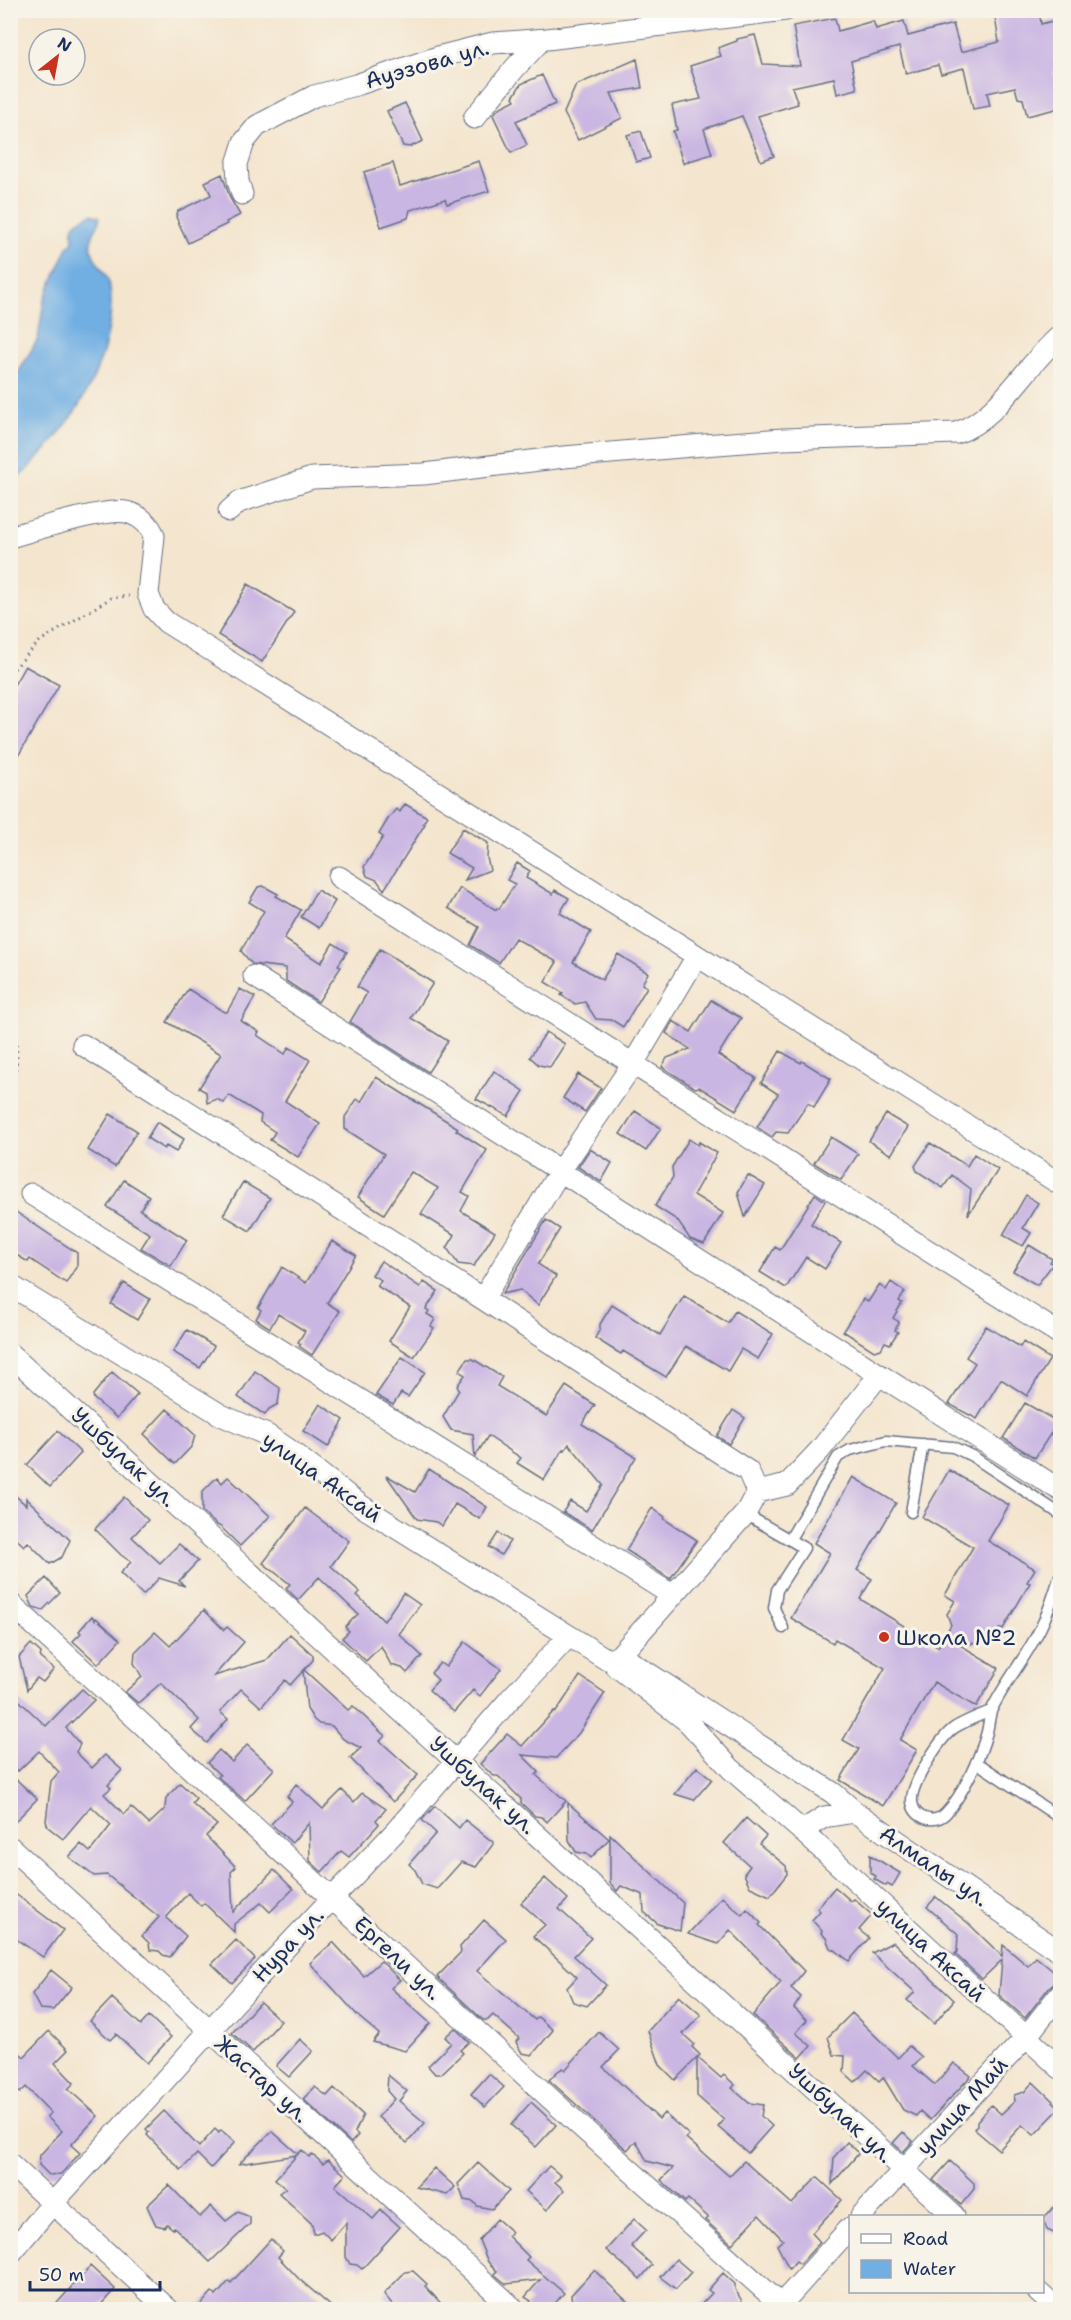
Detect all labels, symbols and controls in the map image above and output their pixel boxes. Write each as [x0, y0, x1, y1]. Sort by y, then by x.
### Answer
north arrow [27, 27, 87, 87]
text: N [54, 32, 75, 57]
street label: Ауэзова ул. [362, 32, 492, 96]
street label: Ушбулак ул. [65, 1401, 183, 1513]
street label: улица Аксай [256, 1425, 388, 1529]
place label: Школа №2 [896, 1623, 1017, 1652]
marker: Школа №2 [877, 1630, 891, 1644]
street label: Ушбулак ул. [423, 1729, 543, 1841]
street label: Алмалы ул. [874, 1819, 994, 1913]
street label: улица Аксай [870, 1892, 992, 2008]
street label: Нура ул. [246, 1901, 330, 1989]
street label: Ергели ул. [348, 1910, 448, 2006]
street label: Жастар ул. [209, 2029, 315, 2129]
street label: улица Май [910, 2050, 1014, 2162]
street label: Ушбулак ул. [782, 2057, 900, 2169]
legend [849, 2215, 1044, 2293]
text: Road [903, 2227, 948, 2251]
scale bar [30, 2254, 160, 2292]
text: Water [903, 2257, 956, 2281]
text: 50 m [39, 2263, 84, 2287]

